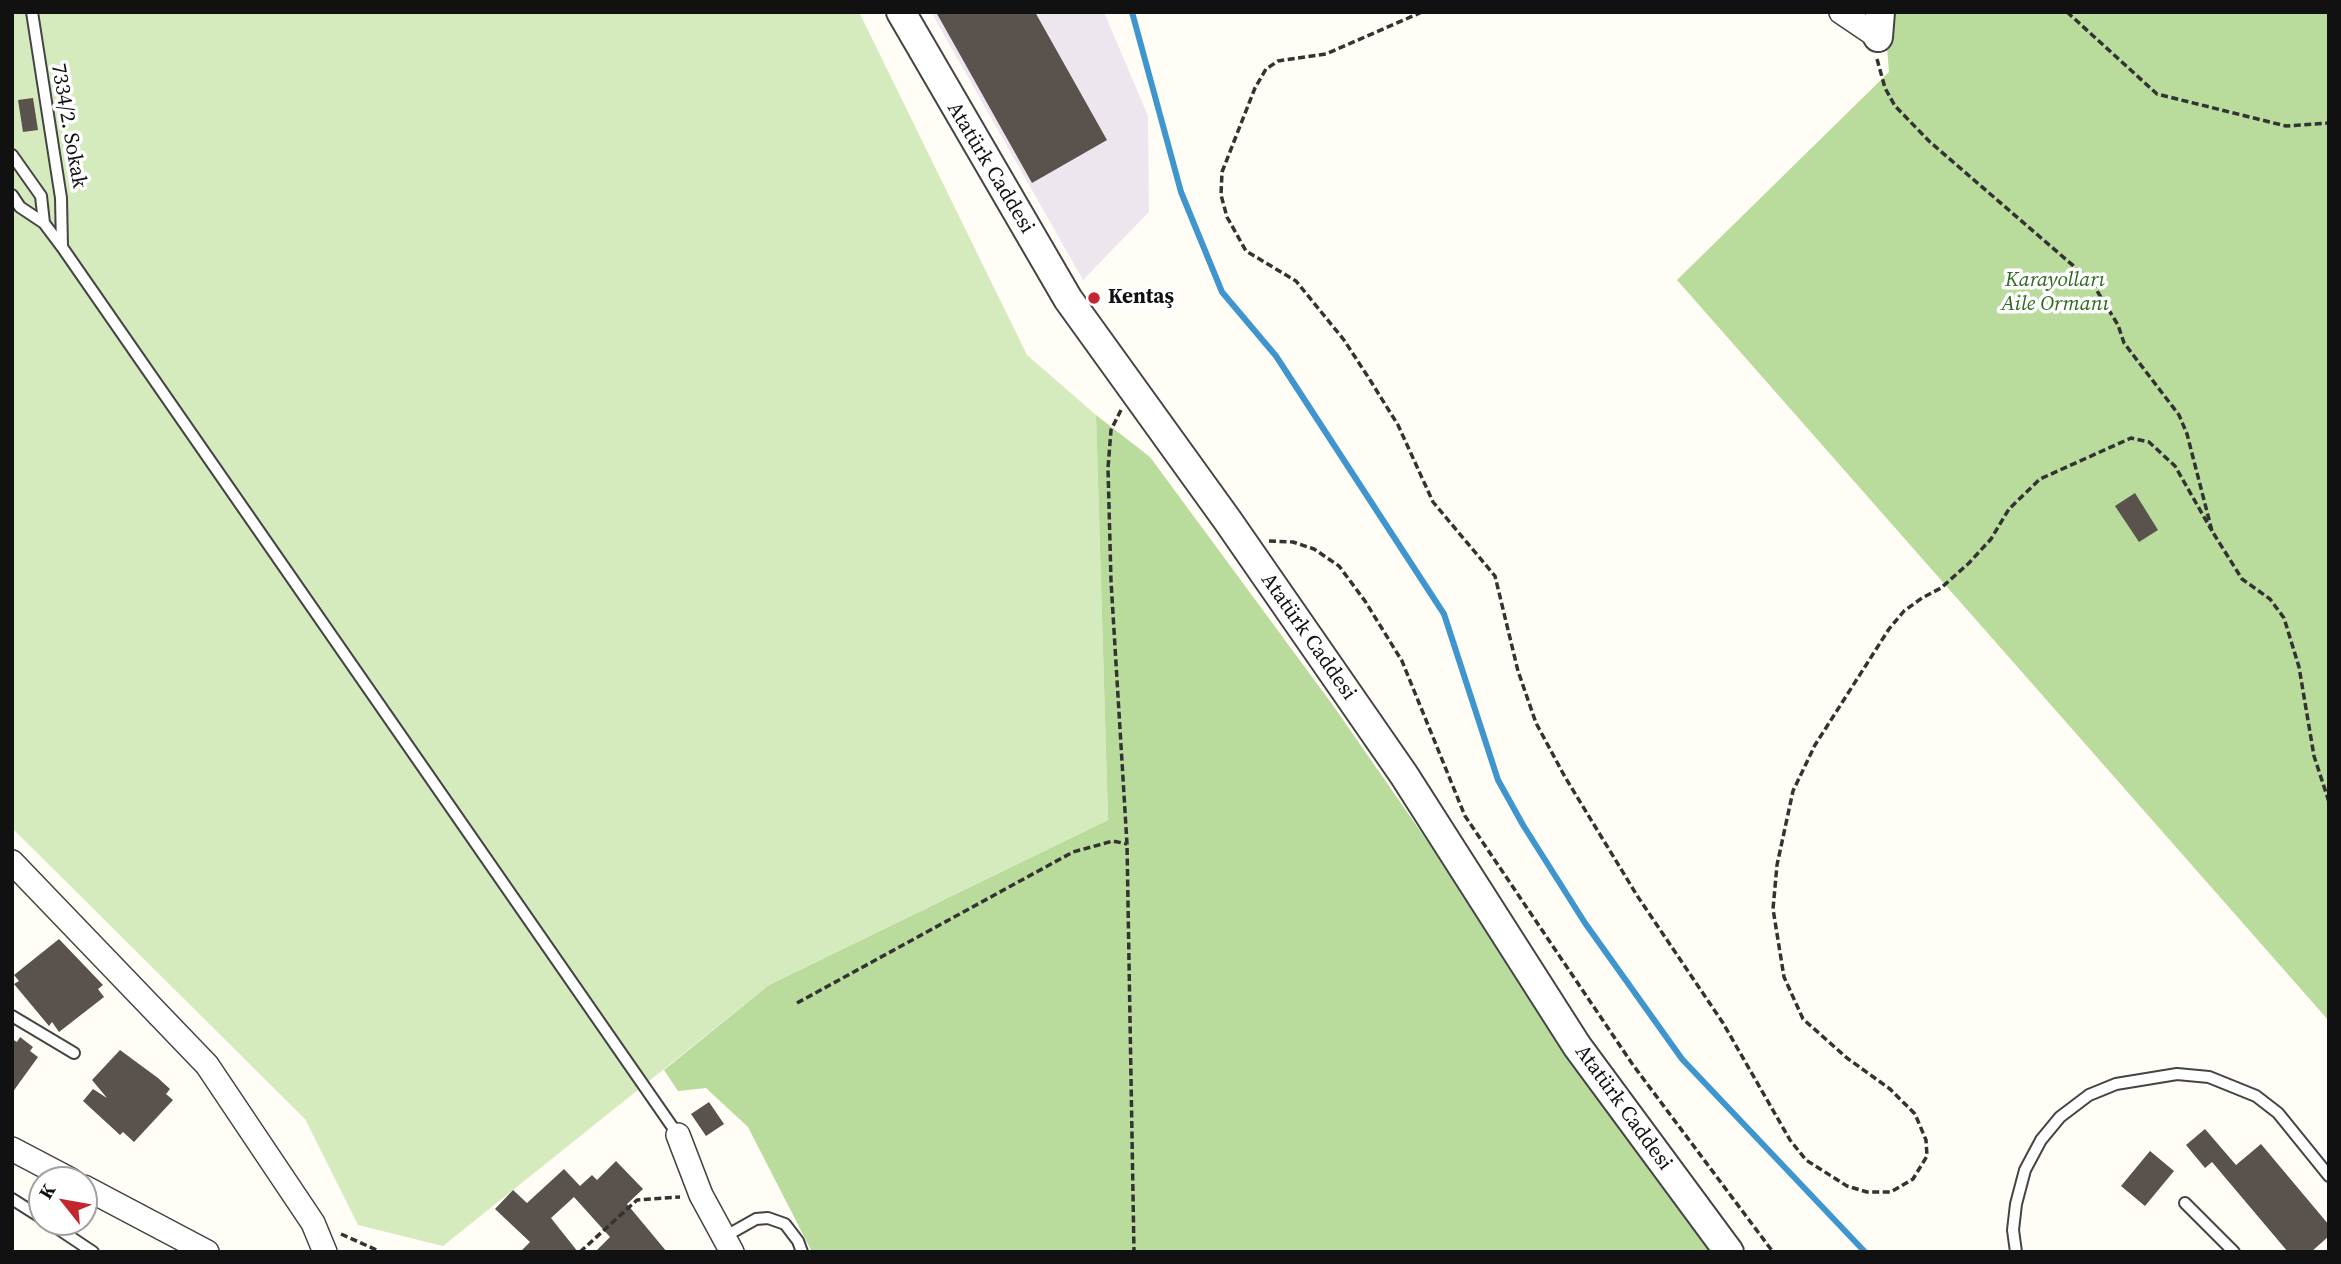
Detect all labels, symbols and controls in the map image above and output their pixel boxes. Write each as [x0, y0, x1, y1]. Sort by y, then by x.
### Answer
street label: 7334/2. Sokak [45, 62, 91, 190]
street label: Atatürk Caddesi [941, 98, 1039, 238]
park label: Karayolları Aile Ormanı [2001, 268, 2109, 318]
place label: Kentaş [1108, 285, 1174, 311]
marker: Kentaş [1086, 290, 1102, 306]
street label: Atatürk Caddesi [1255, 569, 1361, 705]
street label: Atatürk Caddesi [1569, 1040, 1677, 1176]
north arrow [28, 1166, 98, 1236]
text: K [32, 1179, 61, 1204]

